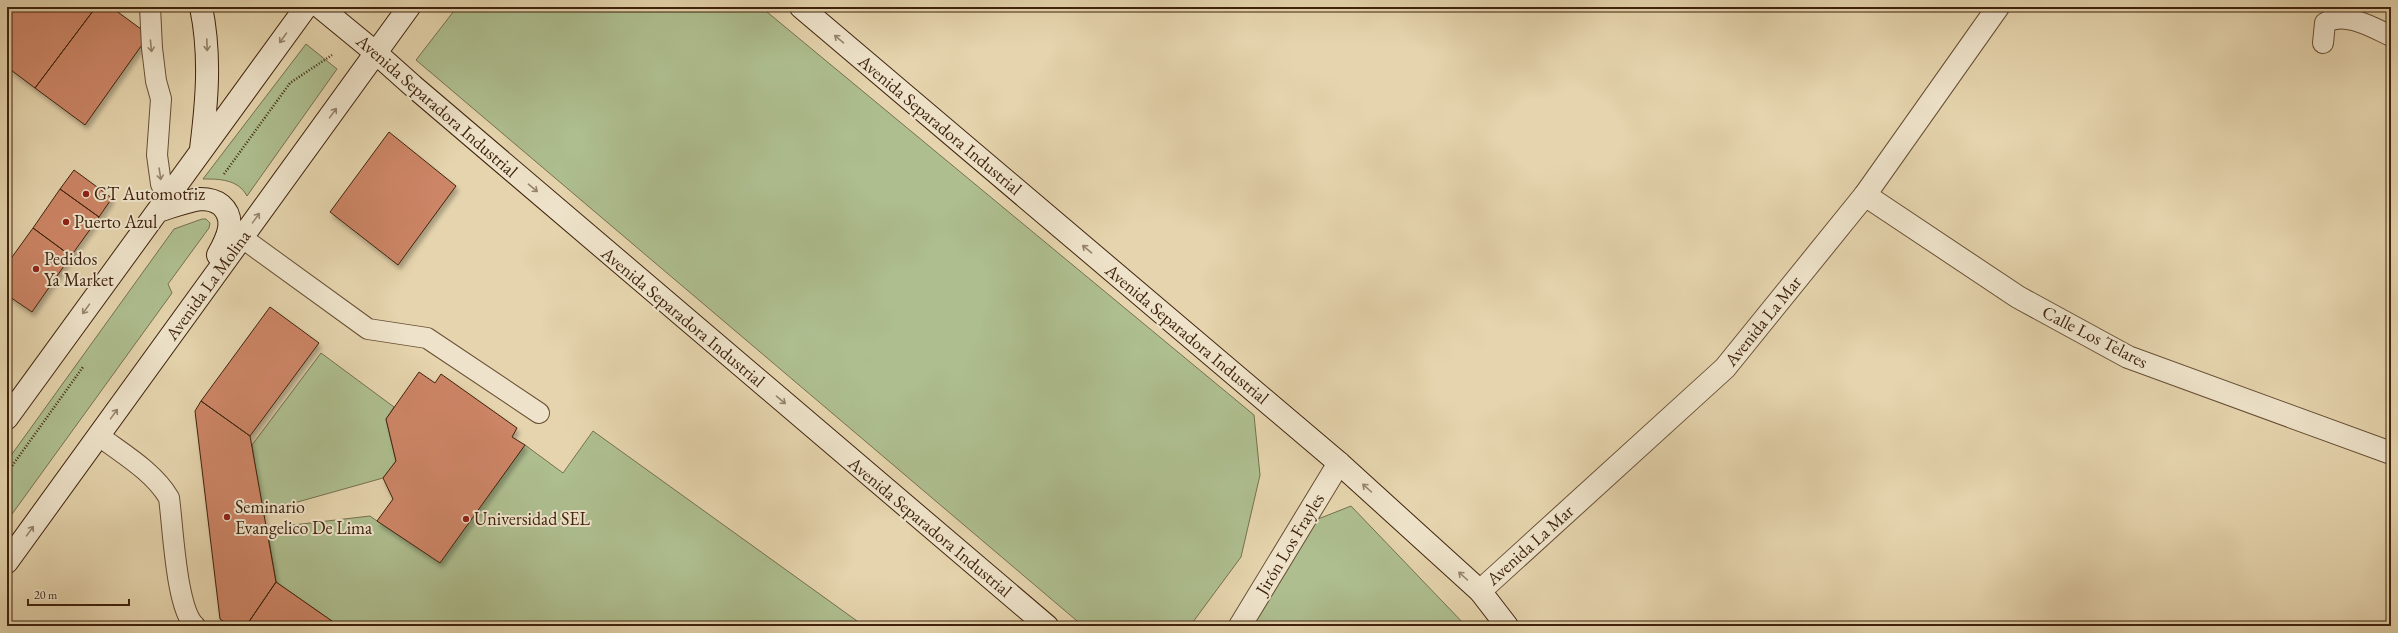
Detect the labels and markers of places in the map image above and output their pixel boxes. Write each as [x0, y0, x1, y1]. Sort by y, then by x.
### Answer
place label: GT Automotriz [94, 182, 205, 205]
marker: GT Automotriz [81, 189, 91, 199]
place label: Puerto Azul [74, 210, 157, 233]
marker: Puerto Azul [61, 217, 71, 227]
place label: Pedidos Ya Market [44, 247, 114, 291]
marker: Pedidos Ya Market [31, 264, 41, 274]
place label: Seminario Evangelico De Lima [235, 495, 373, 539]
place label: Universidad SEL [474, 507, 590, 530]
marker: Seminario Evangelico De Lima [222, 512, 232, 522]
marker: Universidad SEL [461, 514, 471, 524]

